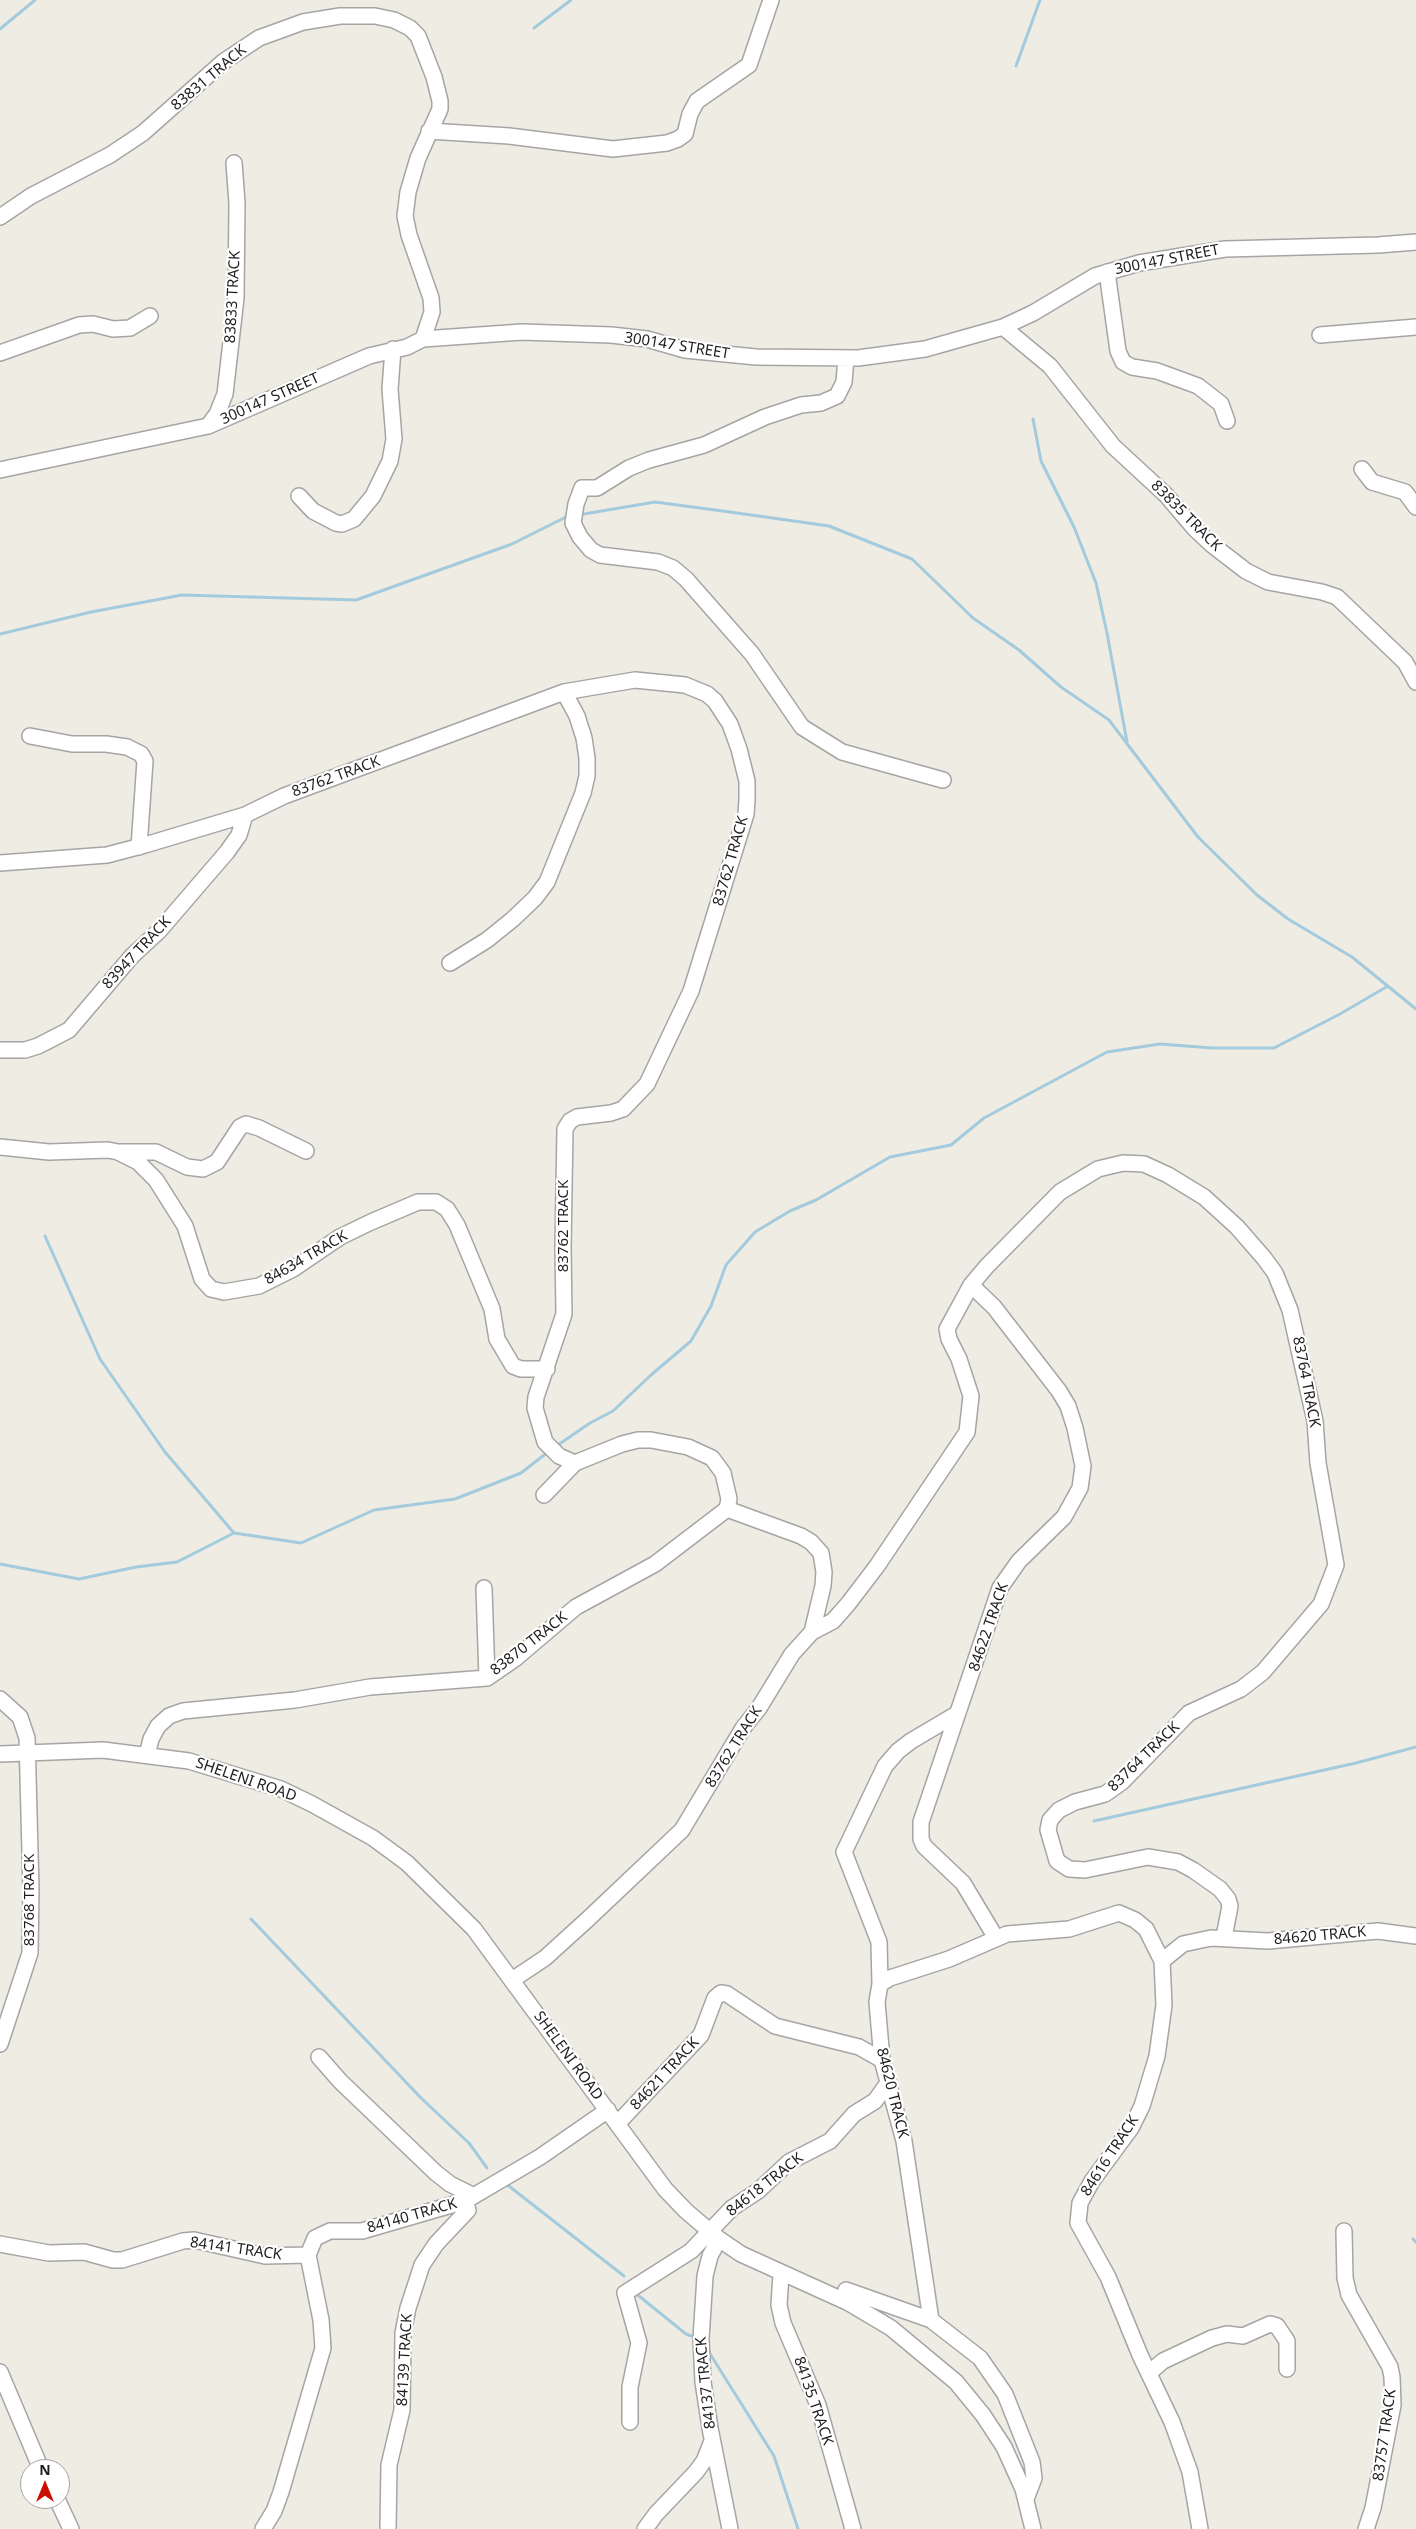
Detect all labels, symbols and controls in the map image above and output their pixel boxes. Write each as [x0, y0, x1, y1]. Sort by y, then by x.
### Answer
street label: 83831 TRACK [168, 41, 250, 115]
street label: 300147 STREET [1113, 241, 1221, 279]
street label: 83833 TRACK [222, 250, 244, 344]
street label: 300147 STREET [623, 329, 731, 363]
street label: 300147 STREET [218, 369, 322, 429]
street label: 83835 TRACK [1147, 477, 1225, 555]
street label: 83762 TRACK [289, 753, 383, 801]
street label: 83762 TRACK [710, 814, 752, 908]
street label: 83947 TRACK [99, 913, 175, 993]
street label: 83762 TRACK [555, 1180, 573, 1272]
street label: 84634 TRACK [261, 1227, 351, 1289]
street label: 83764 TRACK [1288, 1335, 1324, 1429]
street label: 84622 TRACK [965, 1580, 1013, 1674]
street label: 83870 TRACK [487, 1608, 571, 1680]
street label: 83762 TRACK [702, 1703, 766, 1791]
street label: 83764 TRACK [1104, 1718, 1184, 1796]
street label: SHELENI ROAD [193, 1754, 299, 1806]
street label: 83768 TRACK [21, 1854, 39, 1946]
street label: 84620 TRACK [1273, 1923, 1367, 1949]
street label: SHELENI ROAD [530, 2008, 606, 2104]
street label: 84621 TRACK [627, 2034, 703, 2114]
street label: 84620 TRACK [872, 2046, 912, 2140]
street label: 84616 TRACK [1077, 2112, 1143, 2200]
street label: 84618 TRACK [723, 2149, 807, 2221]
street label: 84140 TRACK [365, 2195, 459, 2237]
street label: 84141 TRACK [189, 2234, 283, 2264]
street label: 84139 TRACK [394, 2313, 416, 2407]
street label: 84137 TRACK [692, 2336, 720, 2430]
street label: 84135 TRACK [789, 2354, 837, 2448]
street label: 83757 TRACK [1370, 2388, 1400, 2482]
north arrow [20, 2459, 70, 2509]
text: N [39, 2460, 51, 2479]

